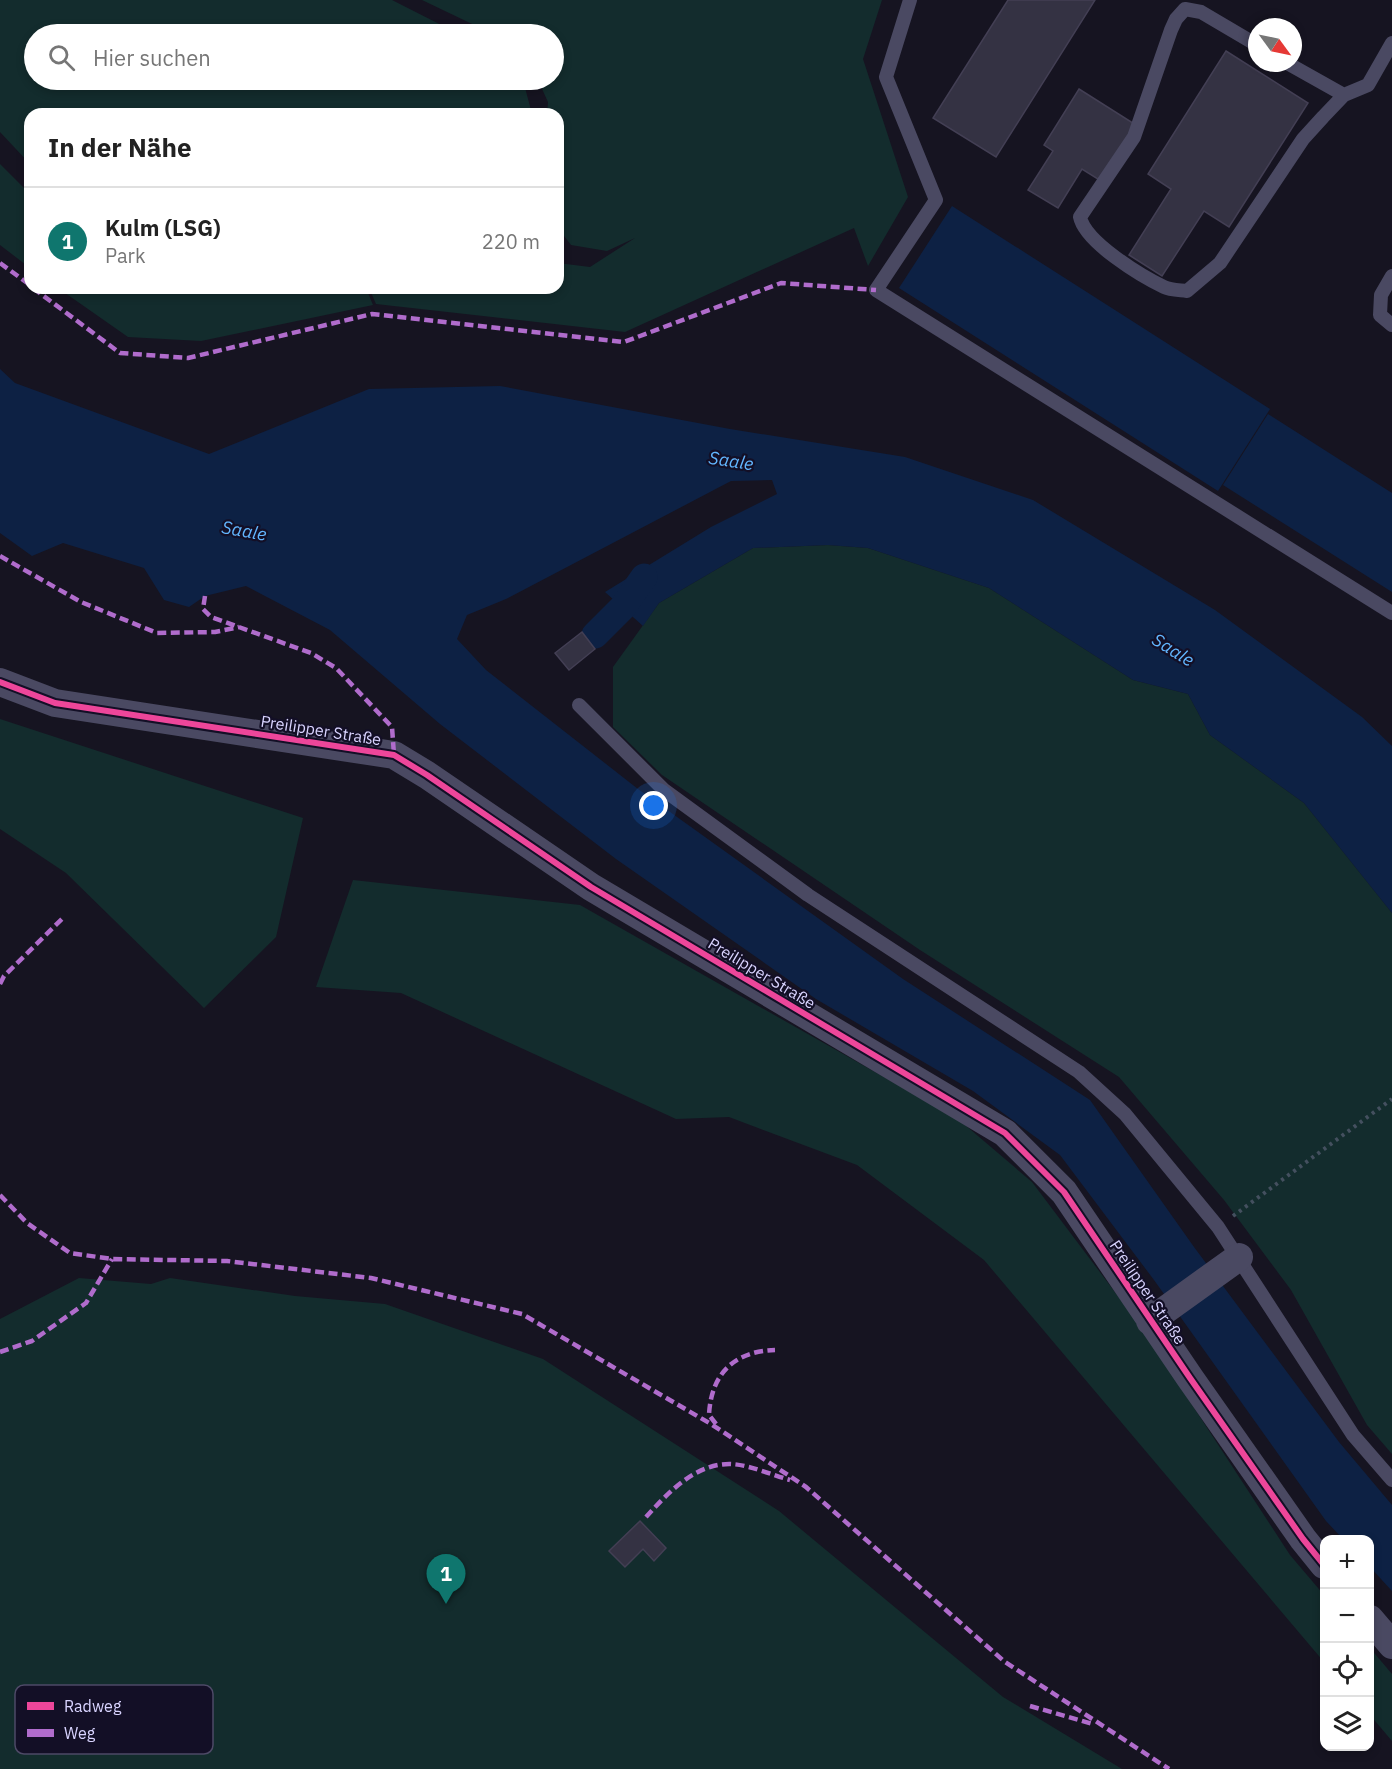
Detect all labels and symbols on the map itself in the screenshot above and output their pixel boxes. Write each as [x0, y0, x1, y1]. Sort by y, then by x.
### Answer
north arrow [1248, 18, 1302, 72]
water label: Saale [707, 446, 755, 475]
water label: Saale [220, 515, 268, 546]
water label: Saale [1148, 628, 1199, 671]
street label: Preilipper Straße [259, 711, 383, 749]
your location [639, 791, 668, 820]
street label: Preilipper Straße [705, 933, 820, 1013]
street label: Preilipper Straße [1106, 1236, 1190, 1348]
pin: 1 [426, 1554, 466, 1604]
legend [15, 1685, 213, 1754]
text: Radweg [64, 1696, 122, 1716]
text: Weg [64, 1723, 96, 1743]

